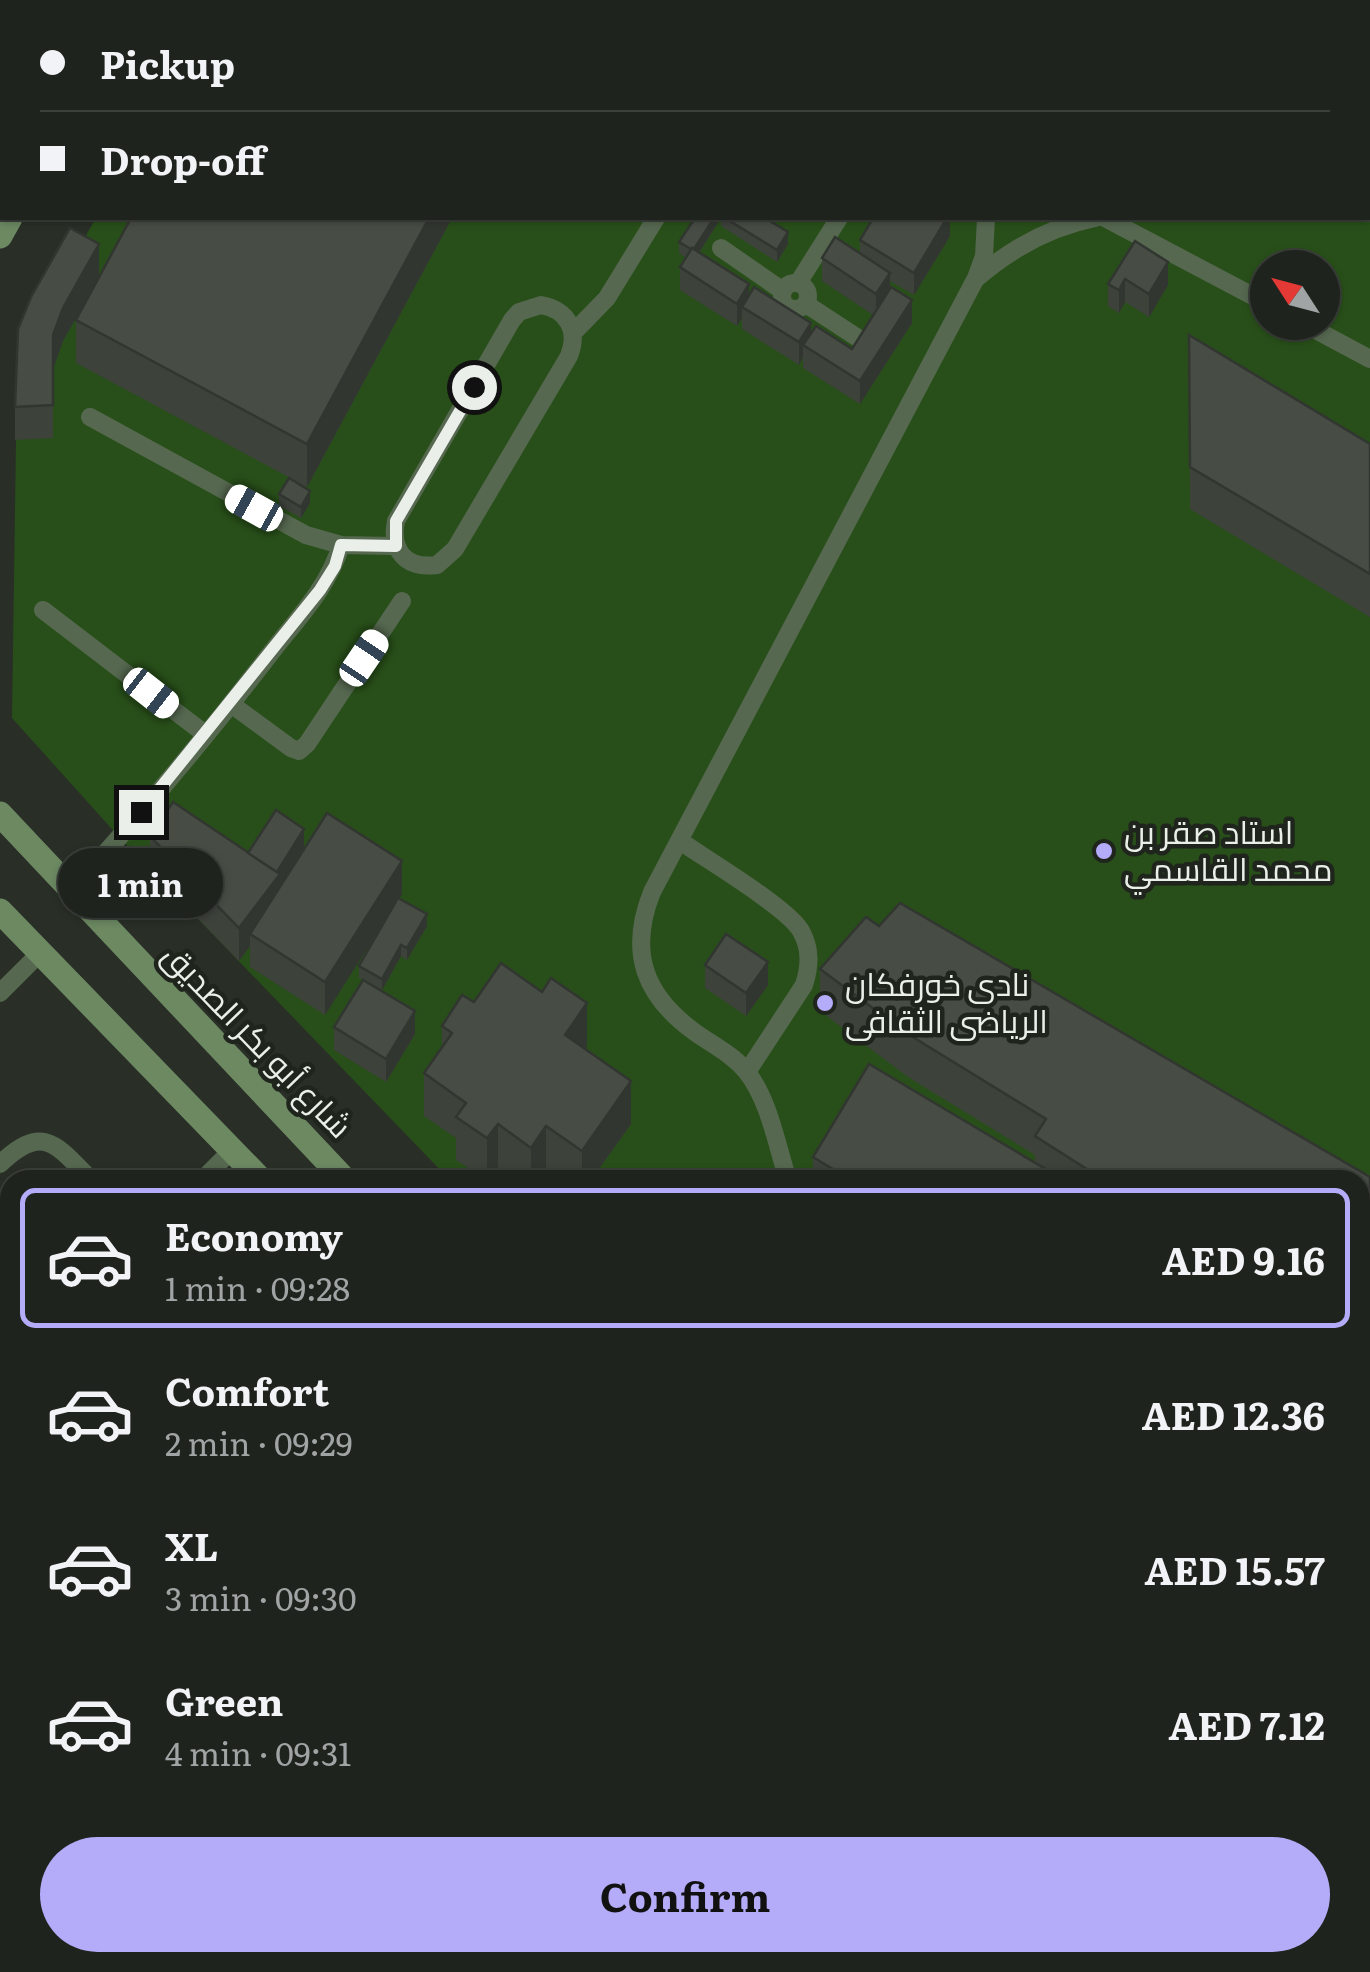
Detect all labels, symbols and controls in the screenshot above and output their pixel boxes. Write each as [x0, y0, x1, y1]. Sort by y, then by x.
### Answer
text: Pickup [100, 34, 235, 91]
text: Drop-off [100, 130, 265, 187]
north arrow [1250, 250, 1340, 340]
map controls [1250, 250, 1340, 340]
route start [452, 365, 497, 410]
car [220, 480, 288, 536]
car [335, 625, 393, 691]
car [118, 663, 184, 723]
route end [119, 790, 164, 835]
place label: استاد صقر بن محمد القاسمي [1124, 806, 1333, 895]
marker: استاد صقر بن محمد القاسمي [1093, 840, 1115, 862]
callout: 1 min [58, 847, 224, 917]
text: 1 min [98, 859, 183, 907]
street label: شارع أبو بكر الصديق [153, 931, 365, 1148]
place label: نادى خورفكان الرياضى الثقافى [845, 958, 1048, 1043]
marker: نادى خورفكان الرياضى الثقافى [814, 992, 836, 1014]
text: Economy [165, 1206, 343, 1263]
icon: car [45, 1213, 135, 1303]
text: AED 9.16 [1162, 1230, 1325, 1287]
text: 1 min · 09:28 [165, 1263, 350, 1311]
text: Comfort [165, 1361, 329, 1418]
icon: car [45, 1368, 135, 1458]
text: AED 12.36 [1142, 1385, 1325, 1442]
text: 2 min · 09:29 [165, 1418, 353, 1466]
text: XL [165, 1516, 218, 1573]
icon: car [45, 1523, 135, 1613]
text: AED 15.57 [1144, 1540, 1325, 1597]
text: 3 min · 09:30 [165, 1573, 357, 1621]
text: Green [165, 1671, 283, 1728]
icon: car [45, 1678, 135, 1768]
text: AED 7.12 [1168, 1695, 1325, 1752]
text: 4 min · 09:31 [165, 1728, 351, 1776]
button: Confirm [40, 1837, 1330, 1952]

